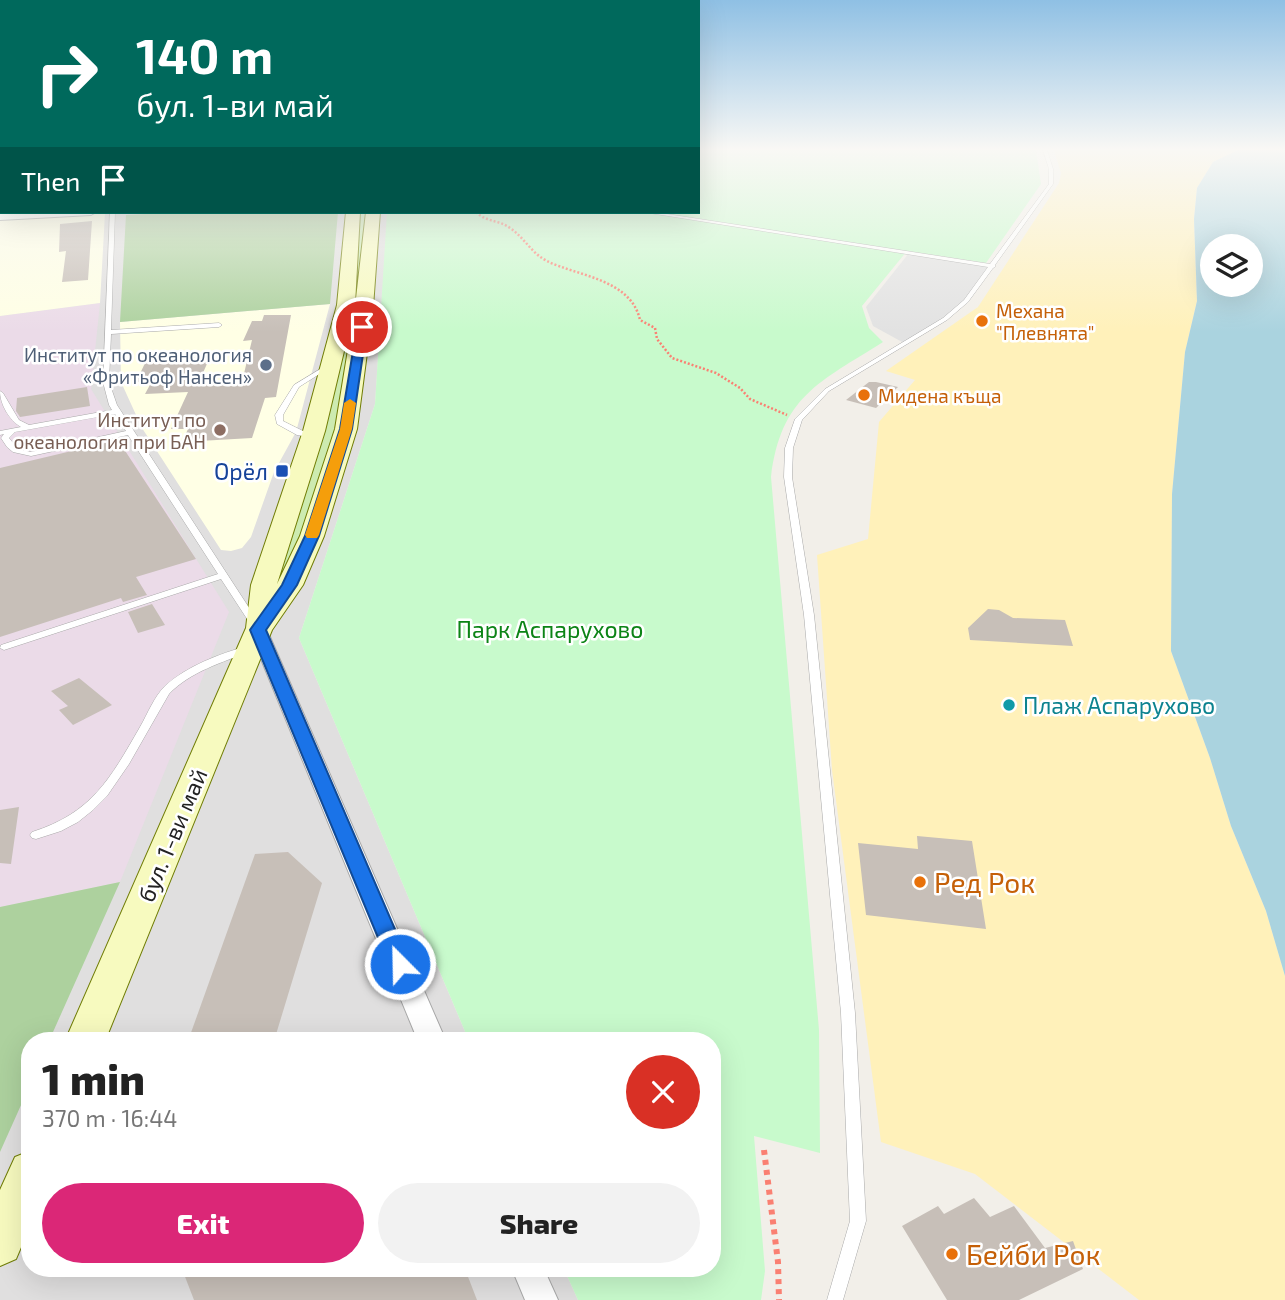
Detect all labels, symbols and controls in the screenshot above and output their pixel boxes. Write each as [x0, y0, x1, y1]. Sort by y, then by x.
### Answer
text: 140 m [136, 25, 273, 84]
icon: right [21, 28, 112, 119]
text: бул. 1-ви май [136, 85, 334, 123]
icon: arrive [94, 161, 132, 199]
text: Then [21, 165, 80, 196]
map controls [1200, 234, 1263, 297]
button: layers [1200, 234, 1263, 297]
pin [332, 297, 392, 357]
place label: Механа "Плевнята" [996, 299, 1095, 344]
icon: arrive [343, 308, 381, 346]
marker: Механа "Плевнята" [974, 313, 990, 329]
place label: Институт по океанология «Фритьоф Нансен» [24, 343, 252, 388]
marker: Институт по океанология «Фритьоф Нансен» [258, 357, 274, 373]
place label: Мидена къща [878, 384, 1001, 407]
marker: Мидена къща [856, 387, 872, 403]
place label: Институт по океанология при БАН [13, 408, 206, 453]
marker: Институт по океанология при БАН [212, 422, 228, 438]
place label: Орёл [214, 457, 268, 485]
marker: Орёл [274, 463, 290, 479]
park label: Парк Аспарухово [457, 615, 643, 644]
place label: Плаж Аспарухово [1023, 691, 1215, 720]
marker: Плаж Аспарухово [1001, 697, 1017, 713]
street label: бул. 1-ви май [131, 764, 214, 906]
place label: Ред Рок [934, 865, 1035, 899]
marker: Ред Рок [912, 874, 928, 890]
position arrow [363, 927, 437, 1001]
text: 1 min [42, 1053, 145, 1103]
button: close [626, 1055, 700, 1129]
text: 370 m · 16:44 [42, 1104, 177, 1132]
button: Exit [42, 1183, 364, 1263]
button: Share [378, 1183, 700, 1263]
place label: Бейби Рок [966, 1237, 1100, 1271]
marker: Бейби Рок [944, 1246, 960, 1262]

